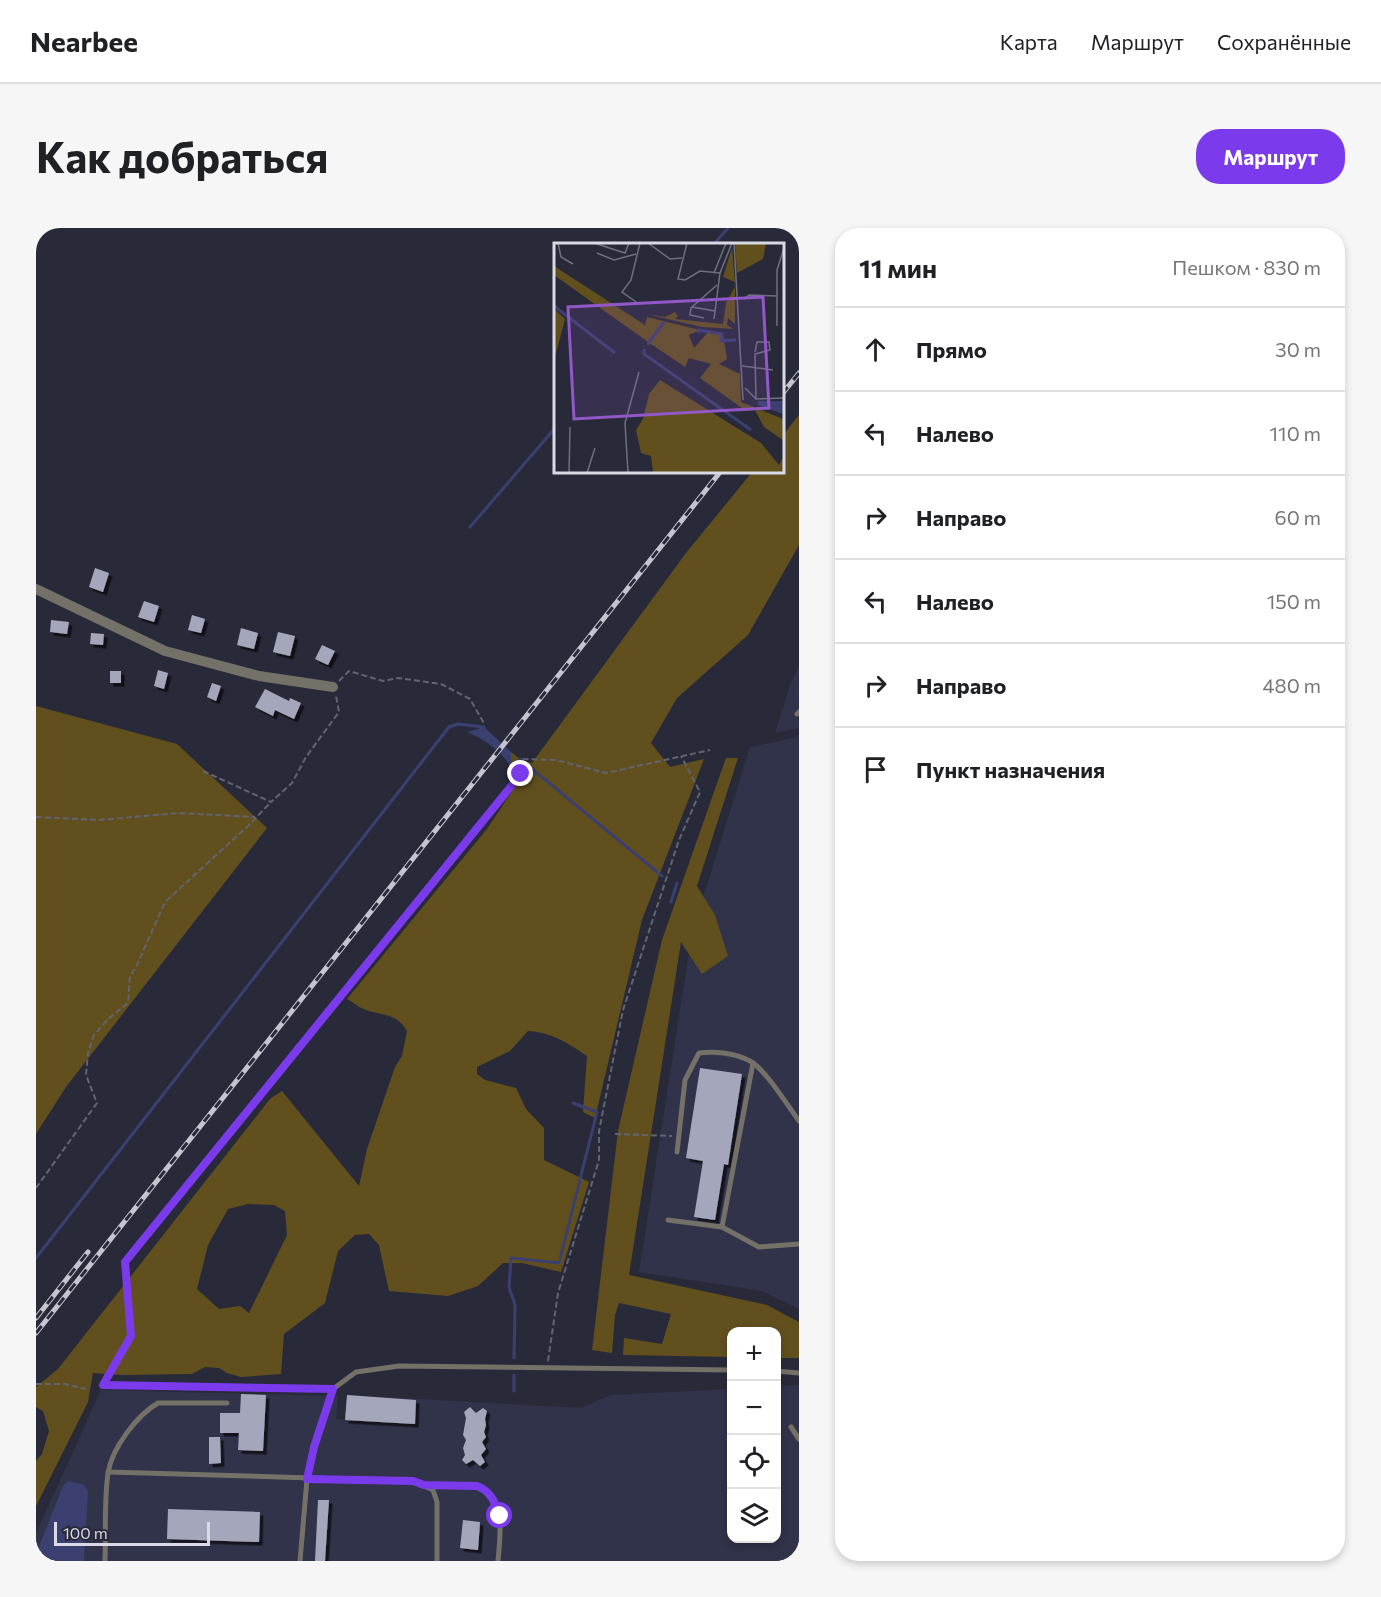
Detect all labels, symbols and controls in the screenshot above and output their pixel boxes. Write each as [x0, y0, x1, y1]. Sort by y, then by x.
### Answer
text: Nearbee [30, 24, 138, 58]
text: Карта [1000, 29, 1058, 54]
text: Маршрут [1091, 29, 1184, 54]
text: Сохранённые [1217, 29, 1351, 54]
button: Маршрут [1196, 129, 1345, 184]
text: Как добраться [36, 130, 328, 182]
inset map [554, 243, 784, 472]
text: 11 мин [859, 252, 937, 283]
text: Пешком · 830 m [1172, 255, 1321, 279]
icon: ahead [859, 333, 892, 366]
text: Прямо [916, 336, 987, 363]
text: 30 m [1275, 337, 1321, 361]
icon: left [859, 417, 892, 450]
text: Налево [916, 420, 994, 447]
text: 110 m [1270, 421, 1321, 445]
icon: right [859, 501, 892, 534]
text: Направо [916, 504, 1006, 531]
text: 60 m [1275, 505, 1321, 529]
icon: left [859, 585, 892, 618]
text: Налево [916, 588, 994, 615]
text: 150 m [1267, 589, 1321, 613]
icon: right [859, 669, 892, 702]
text: Направо [916, 672, 1006, 699]
text: 480 m [1263, 673, 1321, 697]
icon: arrive [859, 753, 892, 786]
text: Пункт назначения [916, 756, 1105, 783]
route end [507, 760, 533, 786]
map controls [727, 1327, 781, 1543]
button: + [727, 1327, 781, 1381]
button: − [727, 1381, 781, 1435]
button: locate [727, 1435, 781, 1489]
button: layers [727, 1489, 781, 1543]
route start [486, 1502, 512, 1528]
scale bar [54, 1519, 210, 1546]
text: 100 m [63, 1523, 108, 1542]

